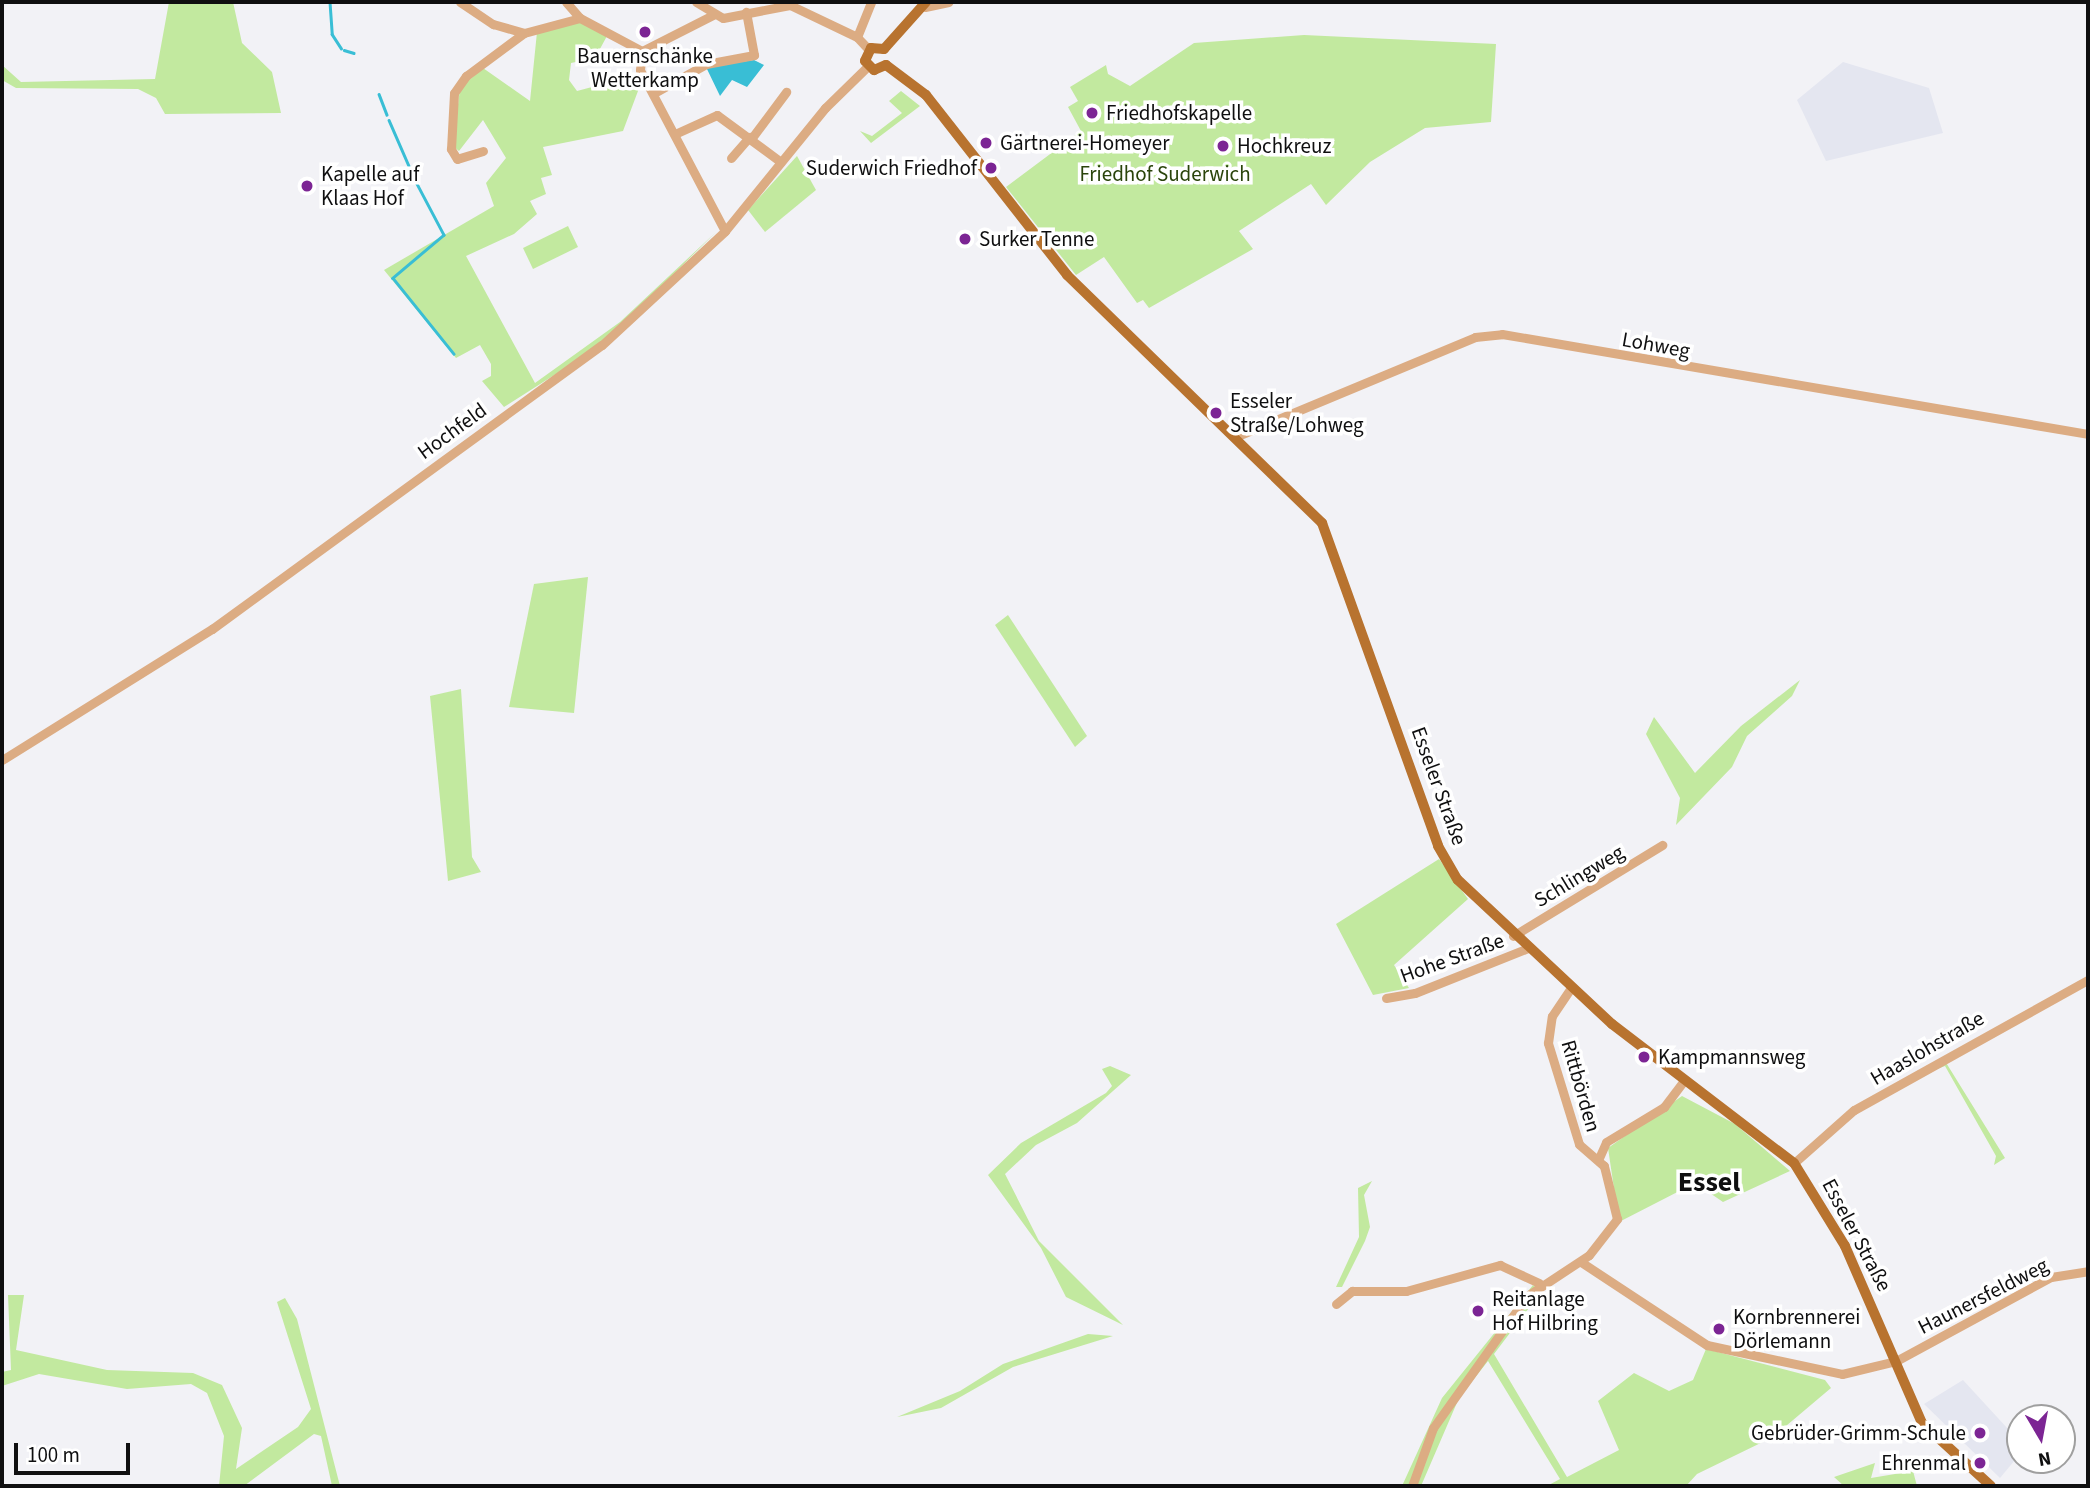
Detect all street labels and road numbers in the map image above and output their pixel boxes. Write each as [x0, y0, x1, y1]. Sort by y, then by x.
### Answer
street label: Lohweg [1620, 327, 1692, 363]
street label: Hochfeld [412, 397, 492, 465]
street label: Esseler Straße [1406, 723, 1472, 849]
street label: Schlingweg [1529, 839, 1629, 913]
street label: Hohe Straße [1397, 928, 1507, 988]
street label: Haaslohstraße [1866, 1005, 1988, 1091]
street label: Rittbörden [1556, 1037, 1606, 1135]
street label: Esseler Straße [1817, 1174, 1897, 1296]
street label: Haunersfeldweg [1914, 1252, 2052, 1340]

